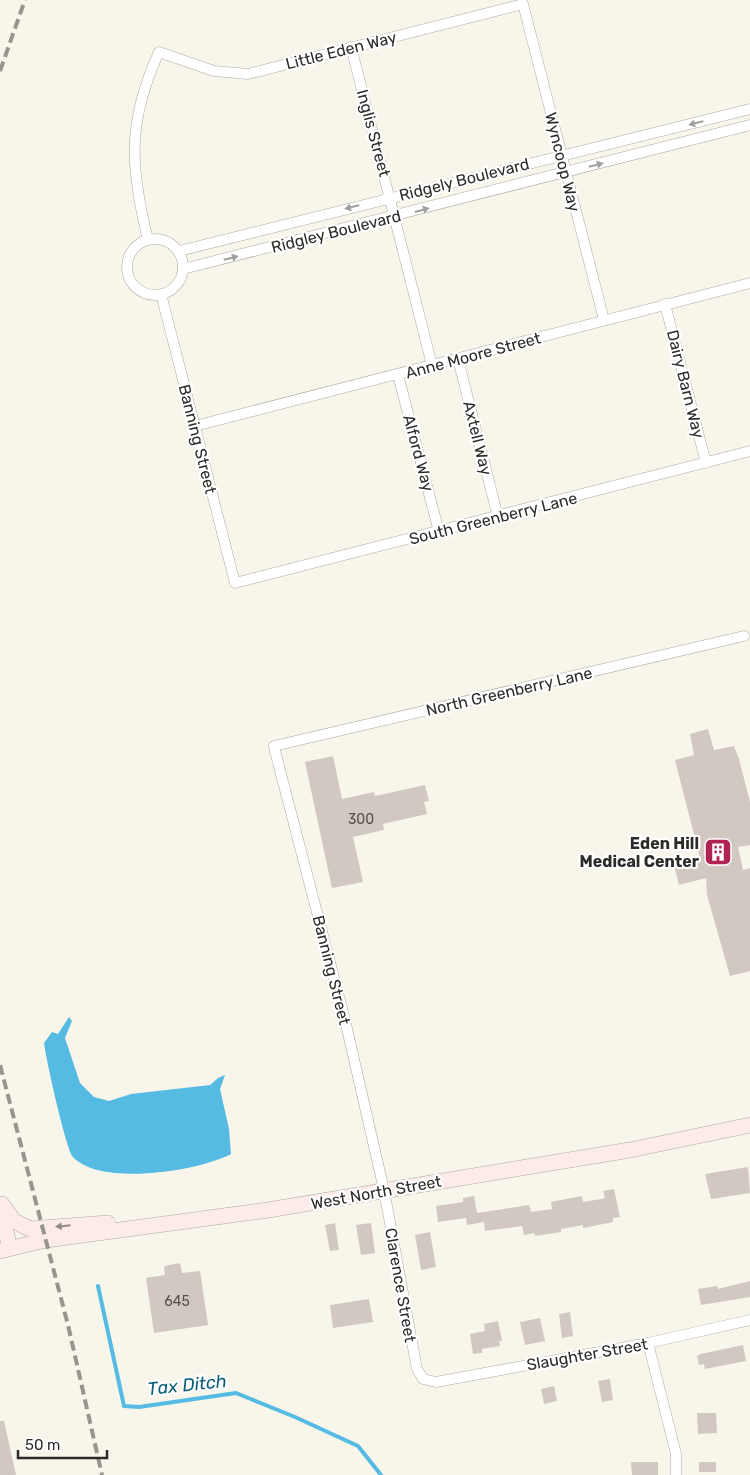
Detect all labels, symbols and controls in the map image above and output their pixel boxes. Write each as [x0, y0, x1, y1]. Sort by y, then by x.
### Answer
street label: Little Eden Way [284, 27, 399, 73]
street label: Inglis Street [353, 87, 394, 179]
street label: Wyncoop Way [541, 110, 584, 214]
one-way arrow [689, 119, 704, 127]
street label: Ridgely Boulevard [397, 154, 531, 205]
one-way arrow [589, 160, 604, 168]
one-way arrow [344, 203, 359, 211]
street label: Ridgley Boulevard [269, 206, 403, 257]
one-way arrow [415, 206, 430, 214]
one-way arrow [223, 253, 238, 261]
street label: Anne Moore Street [403, 328, 543, 383]
street label: Dairy Barn Way [663, 328, 708, 440]
street label: Banning Street [175, 382, 220, 496]
street label: Axtell Way [459, 399, 496, 477]
street label: Alford Way [399, 413, 438, 494]
street label: South Greenberry Lane [407, 488, 579, 549]
street label: North Greenberry Lane [424, 663, 594, 720]
house number: 300 [348, 811, 374, 828]
place label: Eden Hill Medical Center [580, 834, 700, 871]
building icon: Eden Hill Medical Center [703, 837, 733, 867]
street label: Banning Street [309, 913, 354, 1027]
street label: West North Street [309, 1172, 443, 1213]
one-way arrow [55, 1222, 71, 1230]
street label: Clarence Street [381, 1226, 420, 1344]
house number: 645 [164, 1293, 190, 1310]
street label: Slaughter Street [525, 1334, 649, 1374]
water label: Tax Ditch [146, 1370, 228, 1400]
scale bar [18, 1428, 106, 1460]
text: 50 m [25, 1436, 60, 1454]

